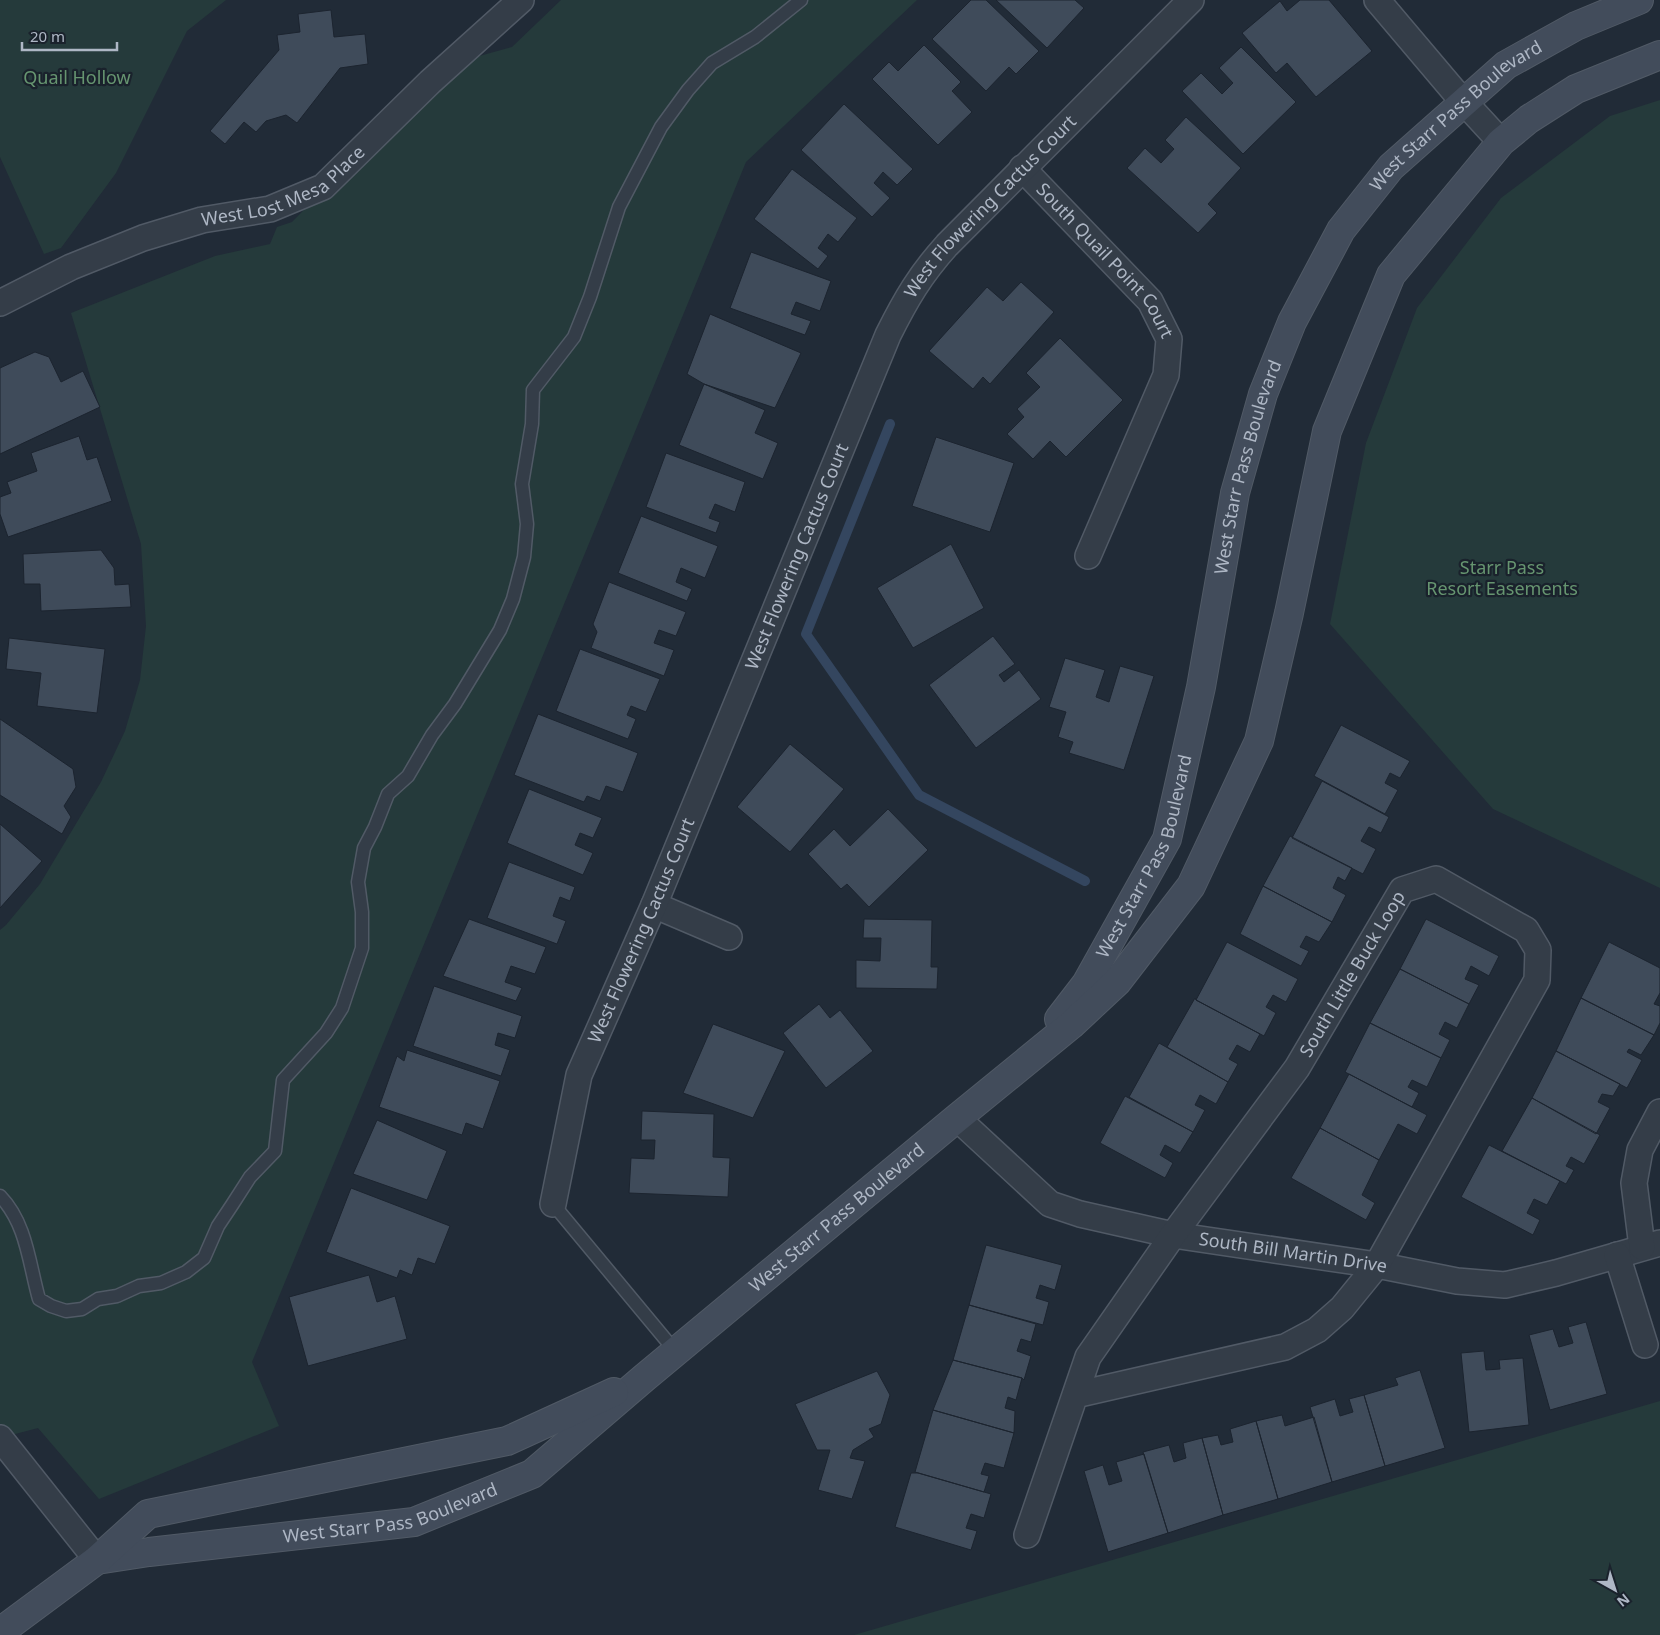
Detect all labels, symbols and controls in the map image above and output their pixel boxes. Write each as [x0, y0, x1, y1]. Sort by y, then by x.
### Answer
scale bar [22, 20, 118, 52]
text: 20 m [30, 26, 65, 46]
street label: West Starr Pass Boulevard [1364, 34, 1546, 195]
park label: Quail Hollow [23, 65, 131, 89]
street label: West Flowering Cactus Court [898, 109, 1081, 302]
street label: West Lost Mesa Place [200, 140, 369, 231]
street label: South Quail Point Court [1032, 177, 1180, 342]
street label: West Starr Pass Boulevard [1208, 356, 1286, 576]
street label: West Flowering Cactus Court [739, 439, 853, 673]
park label: Starr Pass Resort Easements [1426, 555, 1578, 600]
street label: West Starr Pass Boulevard [1090, 752, 1197, 962]
street label: West Flowering Cactus Court [582, 814, 700, 1046]
street label: South Little Buck Loop [1293, 886, 1410, 1061]
street label: West Starr Pass Boulevard [744, 1137, 929, 1297]
street label: South Bill Martin Drive [1198, 1226, 1390, 1278]
street label: West Starr Pass Boulevard [282, 1476, 501, 1548]
north arrow [1590, 1565, 1640, 1615]
text: N [1613, 1590, 1634, 1611]

